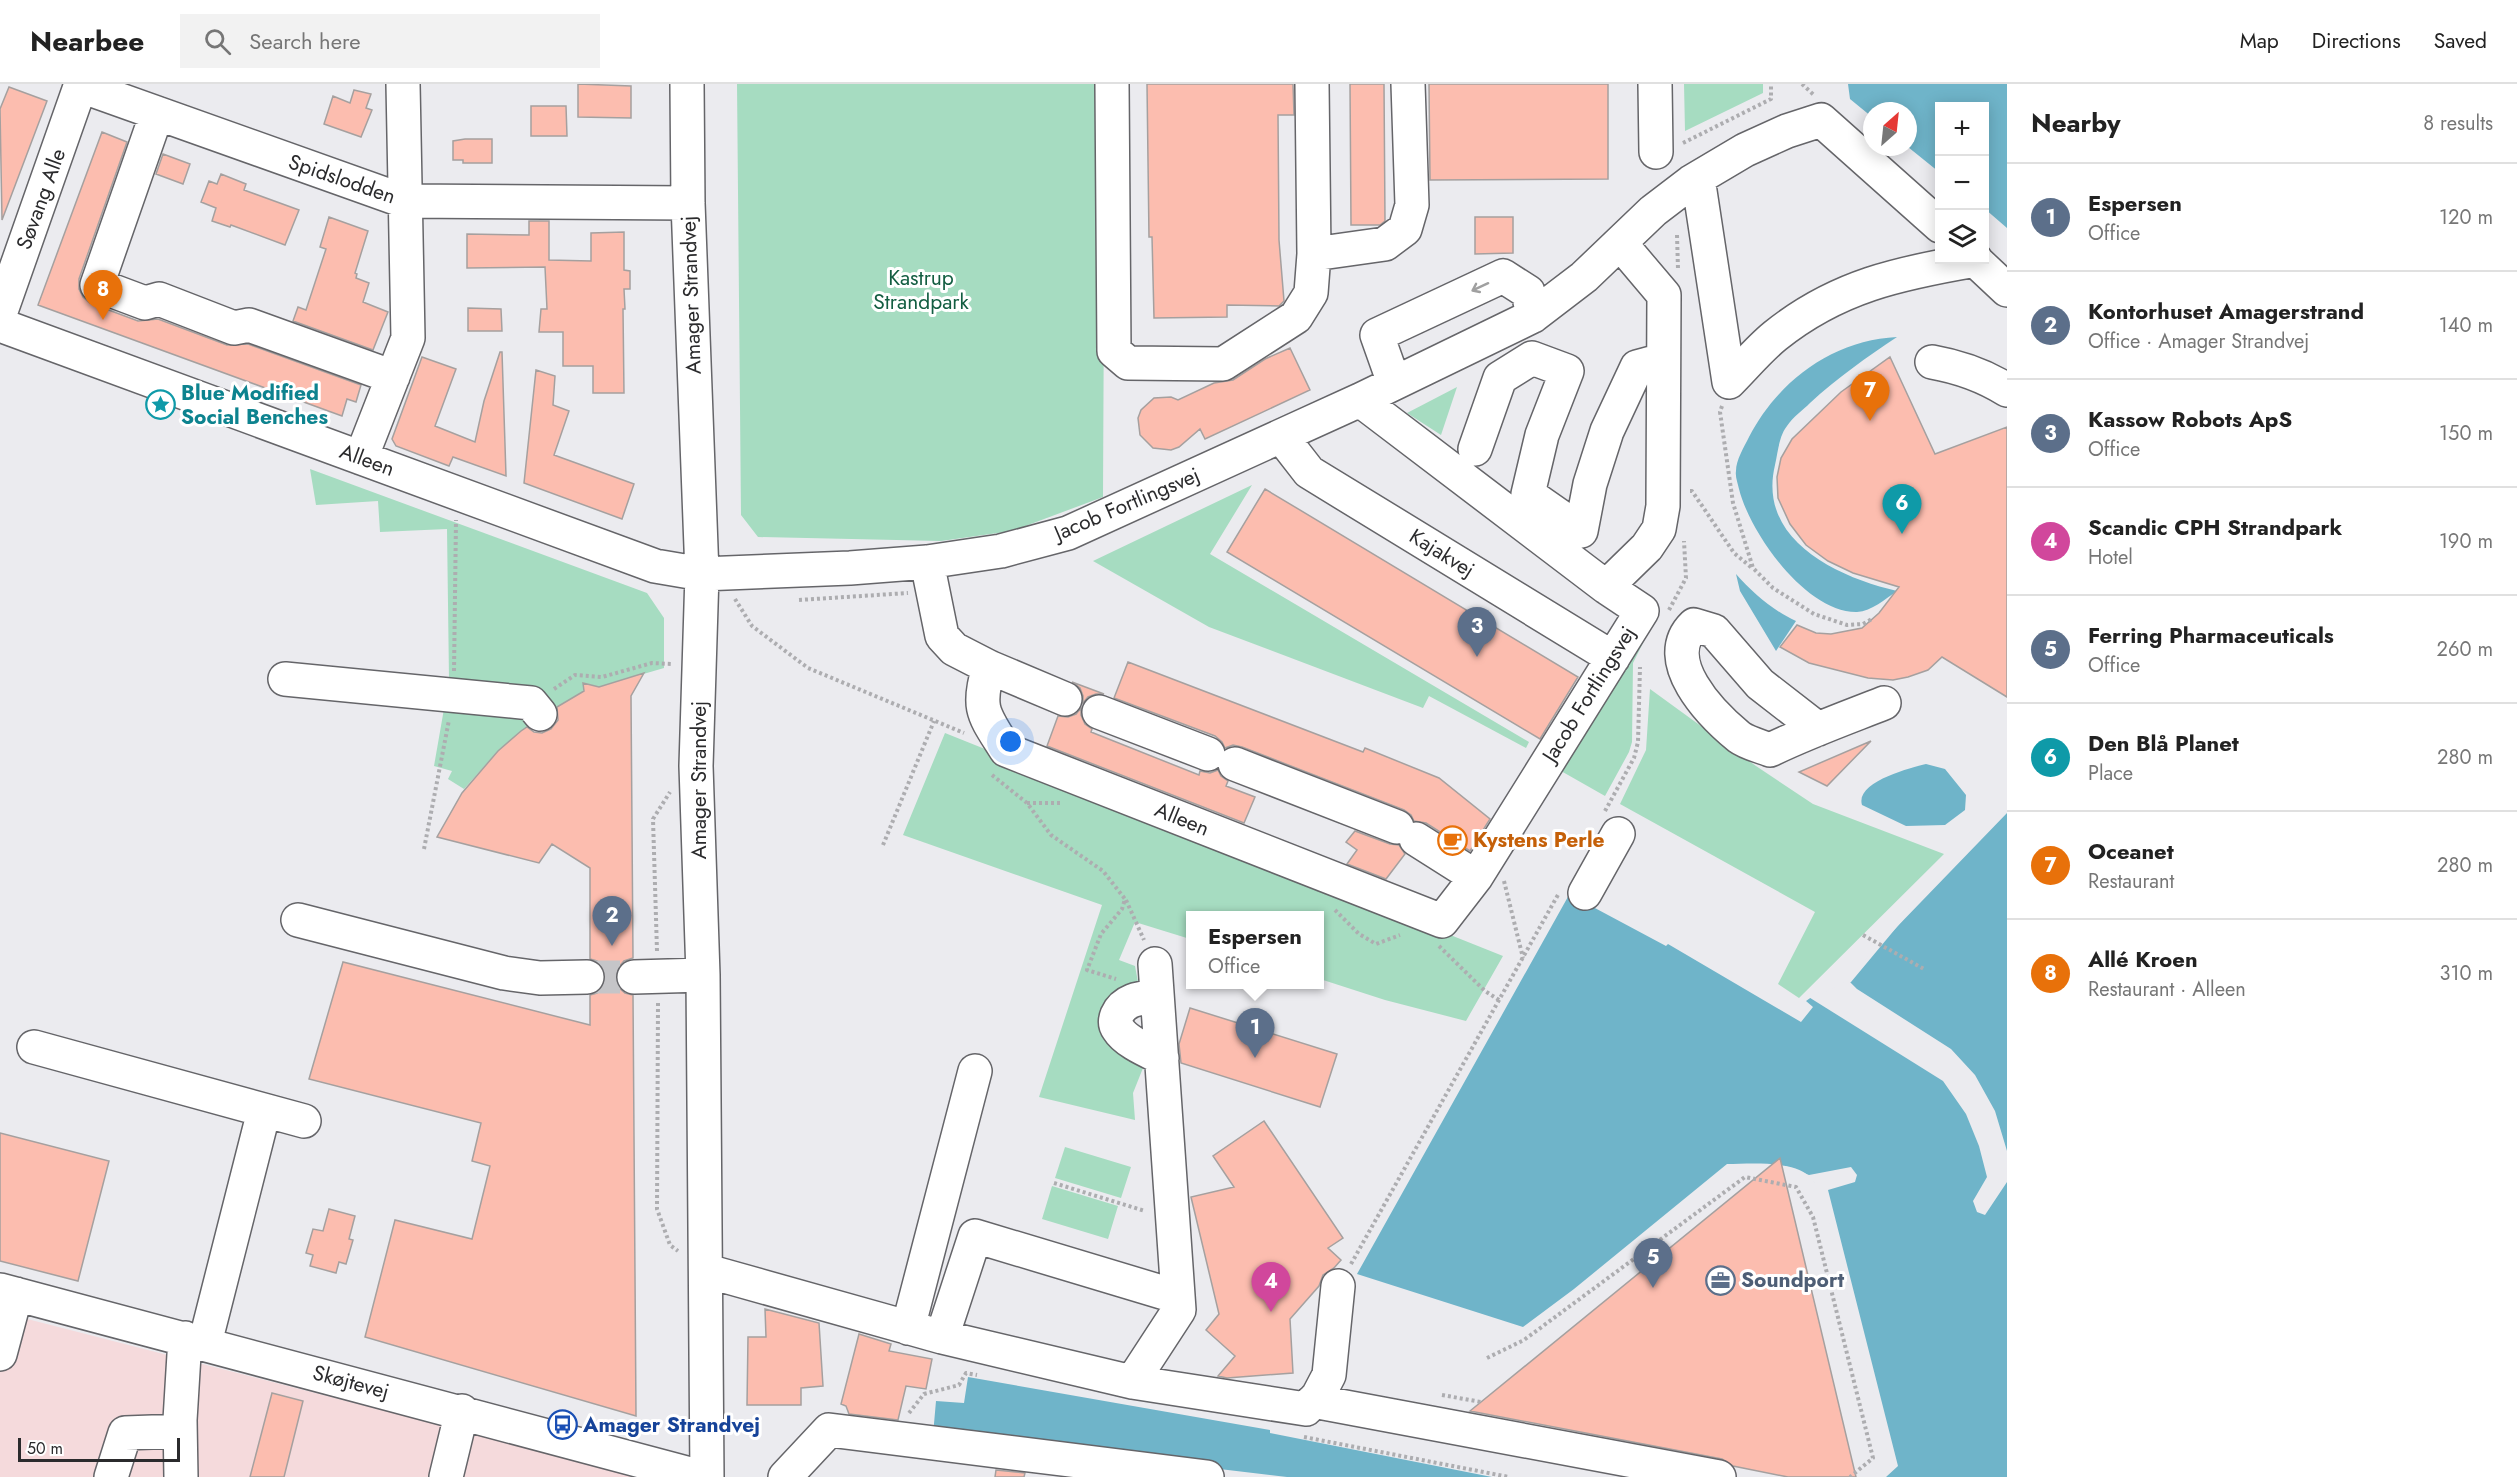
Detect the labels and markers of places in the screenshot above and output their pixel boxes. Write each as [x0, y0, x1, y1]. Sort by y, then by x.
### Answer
pin: 8 [84, 270, 122, 320]
pin: 7 [1850, 372, 1890, 421]
place label: Blue Modified Social Benches [181, 378, 328, 432]
place icon: Blue Modified Social Benches [144, 389, 176, 421]
pin: 6 [1882, 484, 1922, 534]
pin: 3 [1458, 608, 1496, 657]
cafe icon: Kystens Perle [1436, 824, 1468, 856]
place label: Kystens Perle [1473, 825, 1605, 855]
pin: 2 [592, 896, 632, 946]
pin: 1 [1236, 1008, 1274, 1058]
pin: 5 [1634, 1238, 1672, 1288]
pin: 4 [1252, 1262, 1290, 1312]
office icon: Soundport [1704, 1264, 1736, 1296]
place label: Soundport [1741, 1265, 1845, 1295]
bus stop icon: Amager Strandvej [546, 1409, 578, 1441]
place label: Amager Strandvej [582, 1410, 760, 1440]

